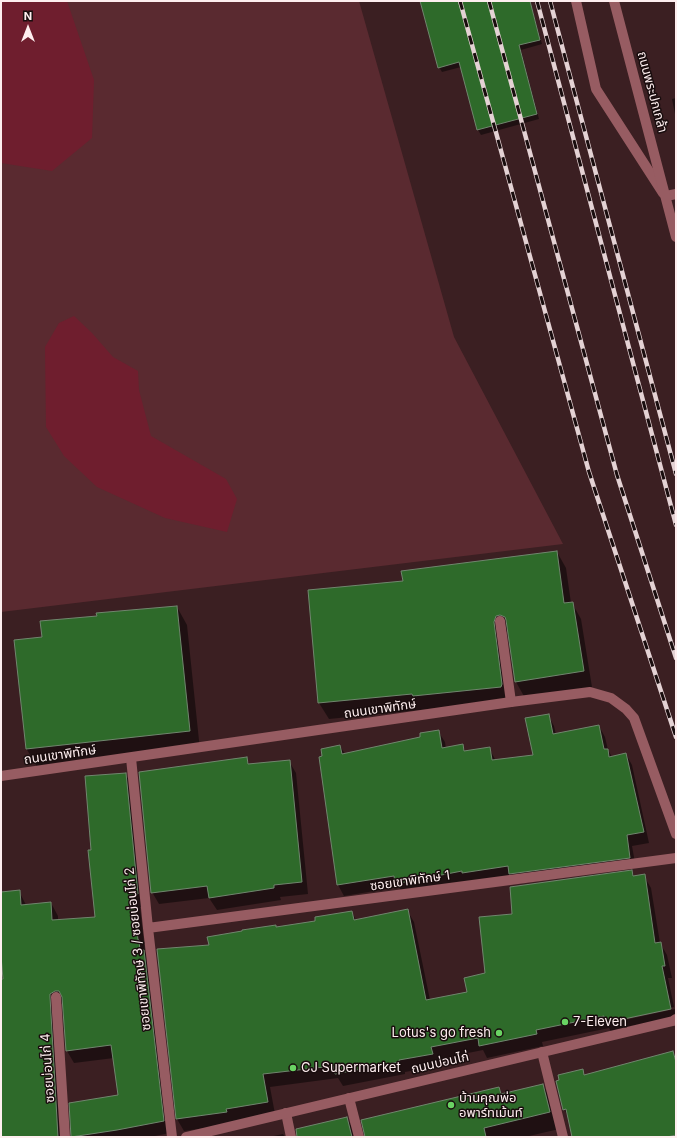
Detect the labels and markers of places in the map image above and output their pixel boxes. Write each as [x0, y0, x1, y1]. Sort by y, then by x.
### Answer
place label: 7-Eleven [573, 1014, 627, 1030]
marker: 7-Eleven [560, 1017, 570, 1027]
place label: Lotus's go fresh [392, 1025, 491, 1041]
marker: Lotus's go fresh [494, 1028, 504, 1038]
place label: CJ Supermarket [301, 1060, 401, 1076]
marker: CJ Supermarket [288, 1063, 298, 1073]
place label: บ้านคุณพ่อ อพาร์ทเม้นท์ [459, 1090, 523, 1121]
marker: บ้านคุณพ่อ อพาร์ทเม้นท์ [446, 1100, 456, 1110]

